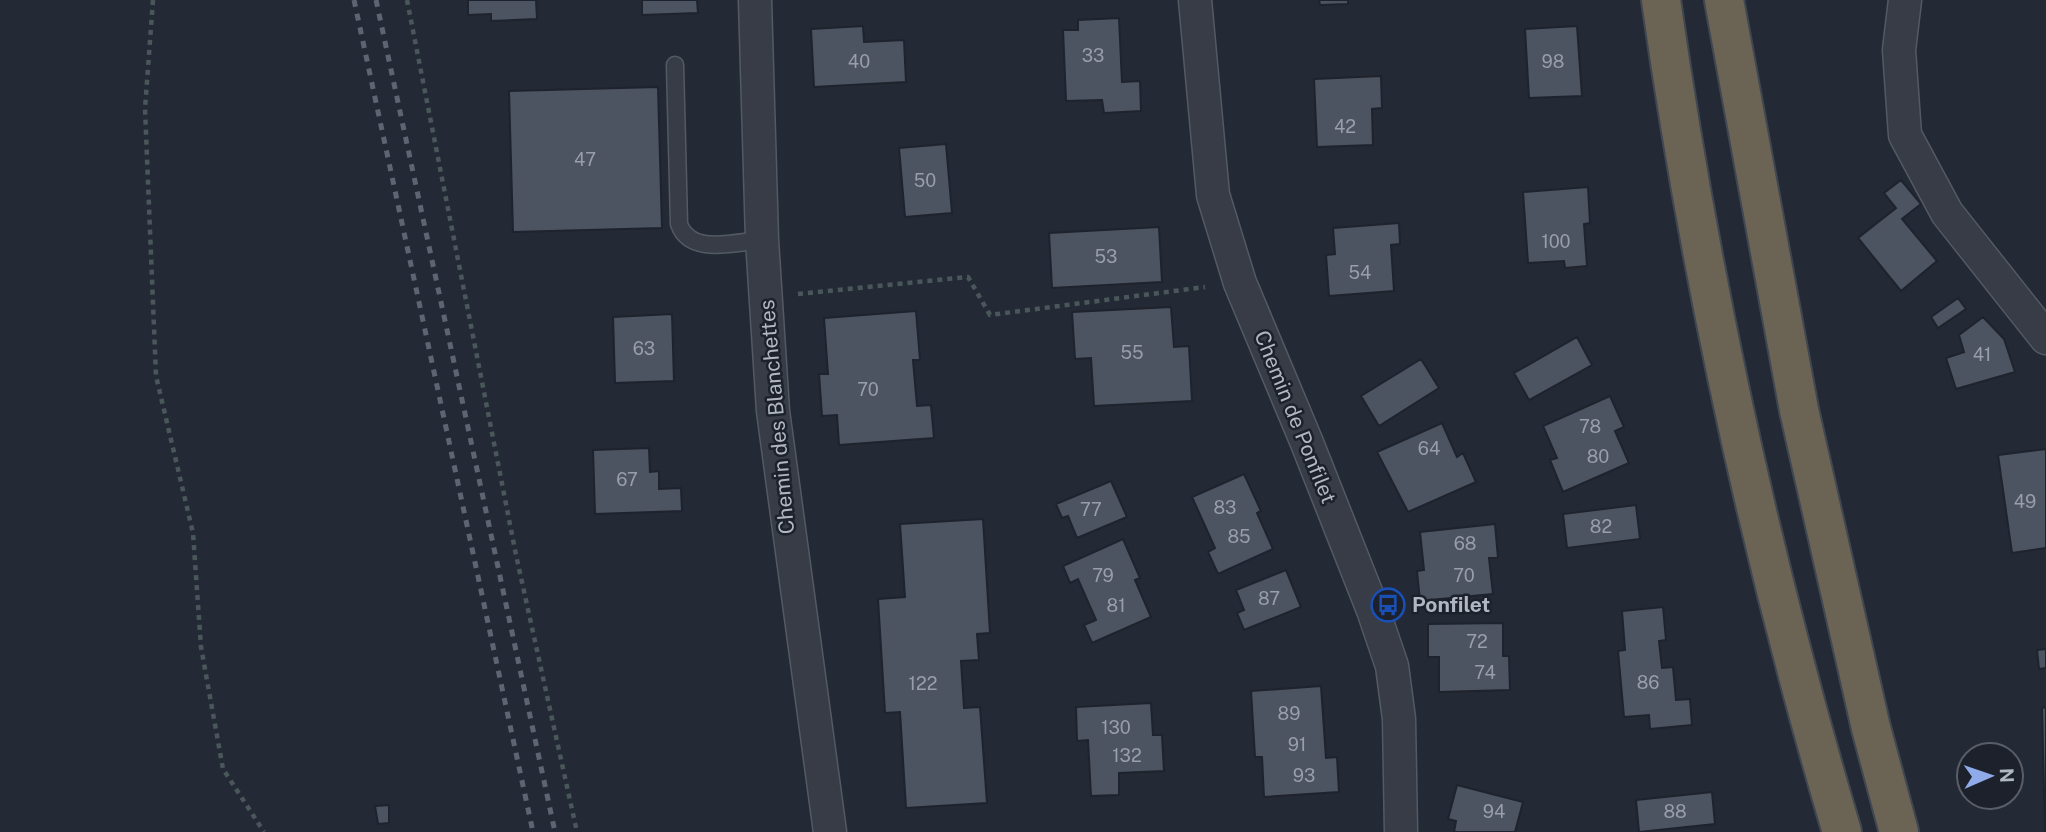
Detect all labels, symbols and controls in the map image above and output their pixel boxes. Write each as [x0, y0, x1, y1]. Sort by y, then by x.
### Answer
house number: 33 [1082, 45, 1104, 66]
house number: 40 [848, 51, 870, 72]
house number: 98 [1542, 51, 1564, 72]
house number: 42 [1334, 116, 1356, 137]
house number: 47 [574, 149, 596, 170]
house number: 50 [914, 170, 936, 191]
house number: 100 [1541, 231, 1571, 252]
house number: 53 [1095, 246, 1117, 267]
house number: 54 [1349, 262, 1371, 283]
street label: Chemin des Blanchettes [754, 299, 799, 535]
street label: Chemin de Ponfilet [1249, 327, 1342, 507]
house number: 63 [633, 338, 655, 359]
house number: 55 [1120, 342, 1144, 363]
house number: 41 [1973, 344, 1991, 365]
house number: 70 [857, 379, 879, 400]
house number: 78 [1579, 416, 1601, 437]
house number: 64 [1418, 438, 1440, 459]
house number: 80 [1587, 446, 1609, 467]
house number: 67 [616, 469, 638, 490]
house number: 49 [2014, 491, 2036, 512]
house number: 83 [1214, 497, 1236, 518]
house number: 77 [1080, 499, 1102, 520]
house number: 82 [1590, 516, 1612, 537]
house number: 85 [1227, 526, 1251, 547]
house number: 68 [1454, 533, 1476, 554]
house number: 79 [1092, 565, 1114, 586]
house number: 70 [1453, 565, 1475, 586]
bus stop icon: Ponfilet [1369, 586, 1407, 624]
house number: 87 [1258, 588, 1280, 609]
place label: Ponfilet [1412, 592, 1490, 617]
house number: 81 [1107, 595, 1125, 616]
house number: 72 [1466, 631, 1488, 652]
house number: 74 [1474, 662, 1496, 683]
house number: 86 [1637, 672, 1659, 693]
house number: 122 [909, 673, 937, 694]
house number: 89 [1278, 703, 1300, 724]
house number: 130 [1101, 717, 1131, 738]
house number: 91 [1288, 734, 1306, 755]
north arrow [1955, 741, 2025, 811]
house number: 132 [1112, 745, 1142, 766]
house number: 93 [1293, 765, 1315, 786]
text: N [1996, 768, 2018, 783]
house number: 94 [1483, 801, 1505, 822]
house number: 88 [1663, 801, 1687, 822]

